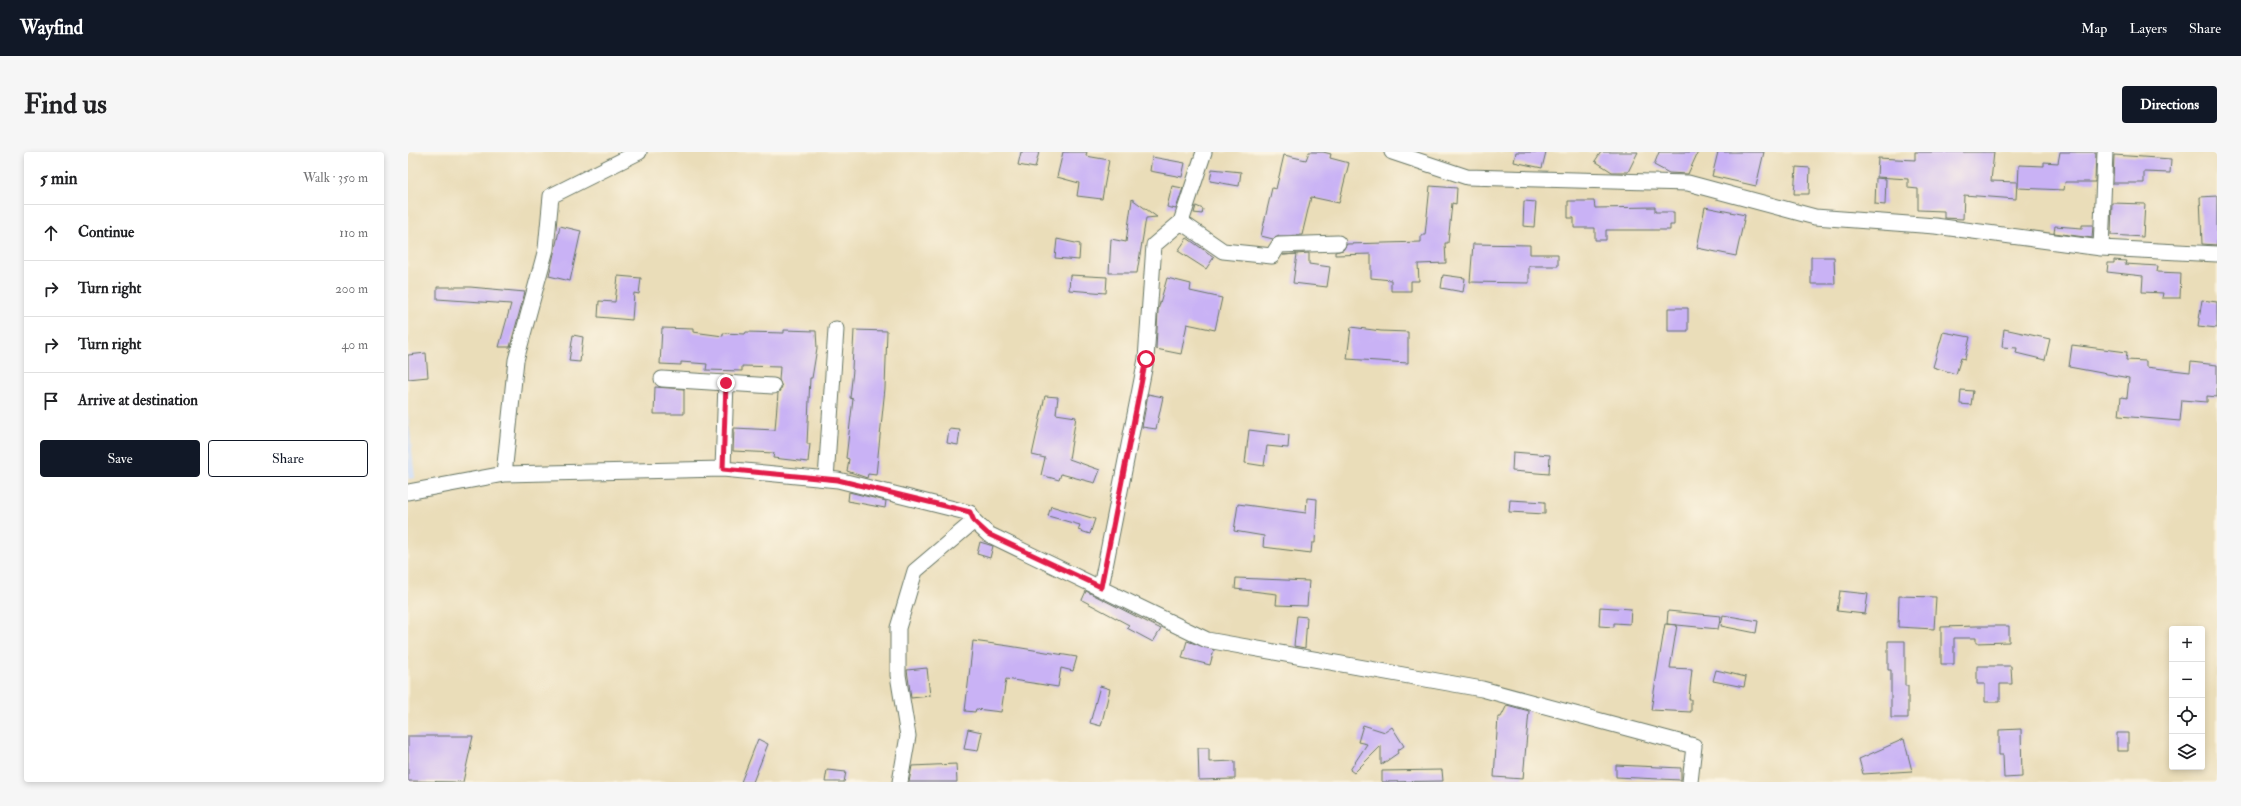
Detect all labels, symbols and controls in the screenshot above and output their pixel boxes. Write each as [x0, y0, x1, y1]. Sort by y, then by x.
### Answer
text: Wayfind [20, 16, 83, 40]
text: Map [2081, 20, 2107, 37]
text: Layers [2129, 20, 2167, 37]
text: Share [2189, 20, 2221, 37]
button: Directions [2122, 86, 2217, 123]
text: Find us [24, 87, 107, 122]
text: 5 min [40, 168, 78, 189]
text: Walk · 350 m [303, 170, 368, 186]
icon: ahead [40, 222, 62, 244]
text: Continue [78, 223, 134, 242]
text: 110 m [339, 225, 368, 241]
icon: right [40, 278, 62, 300]
text: Turn right [78, 279, 141, 298]
text: 200 m [335, 281, 368, 297]
icon: right [40, 334, 62, 356]
text: Turn right [78, 335, 141, 354]
text: 40 m [342, 337, 368, 353]
route start [1137, 350, 1155, 368]
route end [717, 374, 735, 392]
icon: arrive [40, 390, 62, 412]
text: Arrive at destination [78, 391, 198, 410]
button: Save [40, 440, 200, 477]
button: Share [208, 440, 368, 477]
map controls [2169, 626, 2205, 770]
button: + [2169, 626, 2205, 662]
button: − [2169, 662, 2205, 698]
button: locate [2169, 698, 2205, 734]
button: layers [2169, 734, 2205, 770]

